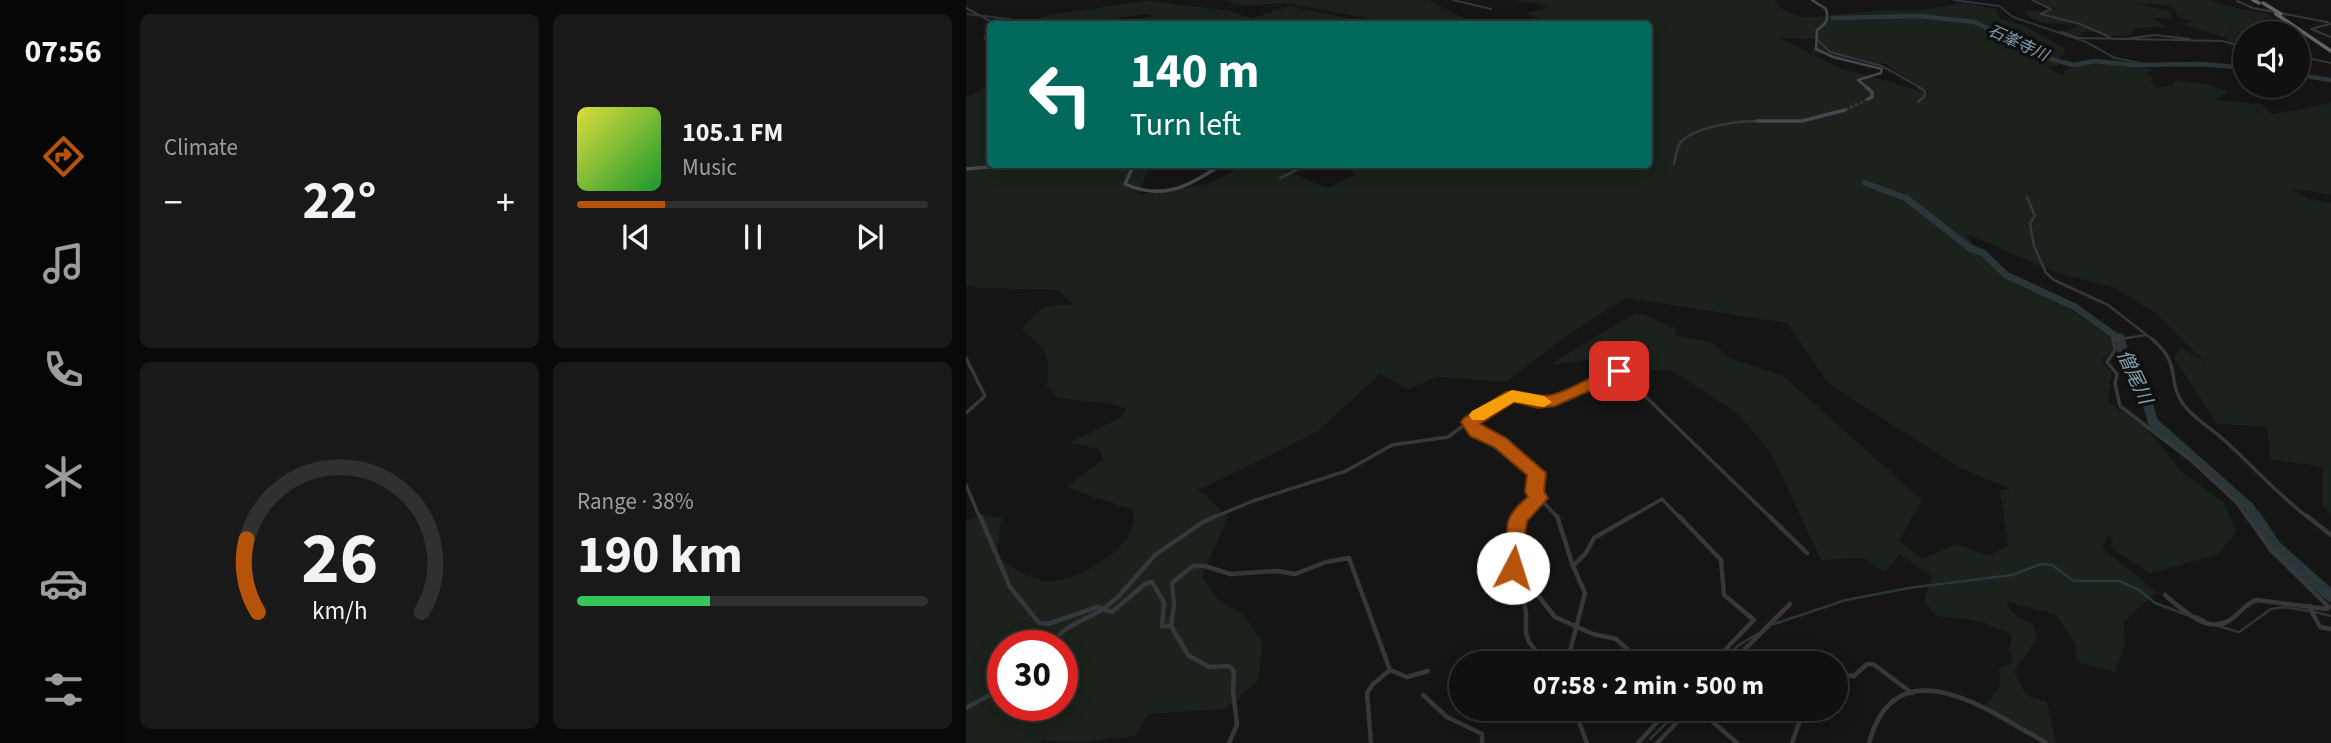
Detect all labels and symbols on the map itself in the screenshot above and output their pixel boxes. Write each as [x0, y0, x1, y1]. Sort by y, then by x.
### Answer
water label: 石峯寺川 [1984, 20, 2053, 67]
pin [1589, 341, 1649, 401]
water label: 僧尾川 [2110, 345, 2159, 410]
position arrow [1476, 531, 1550, 605]
speed limit sign: 30 [987, 630, 1078, 721]

